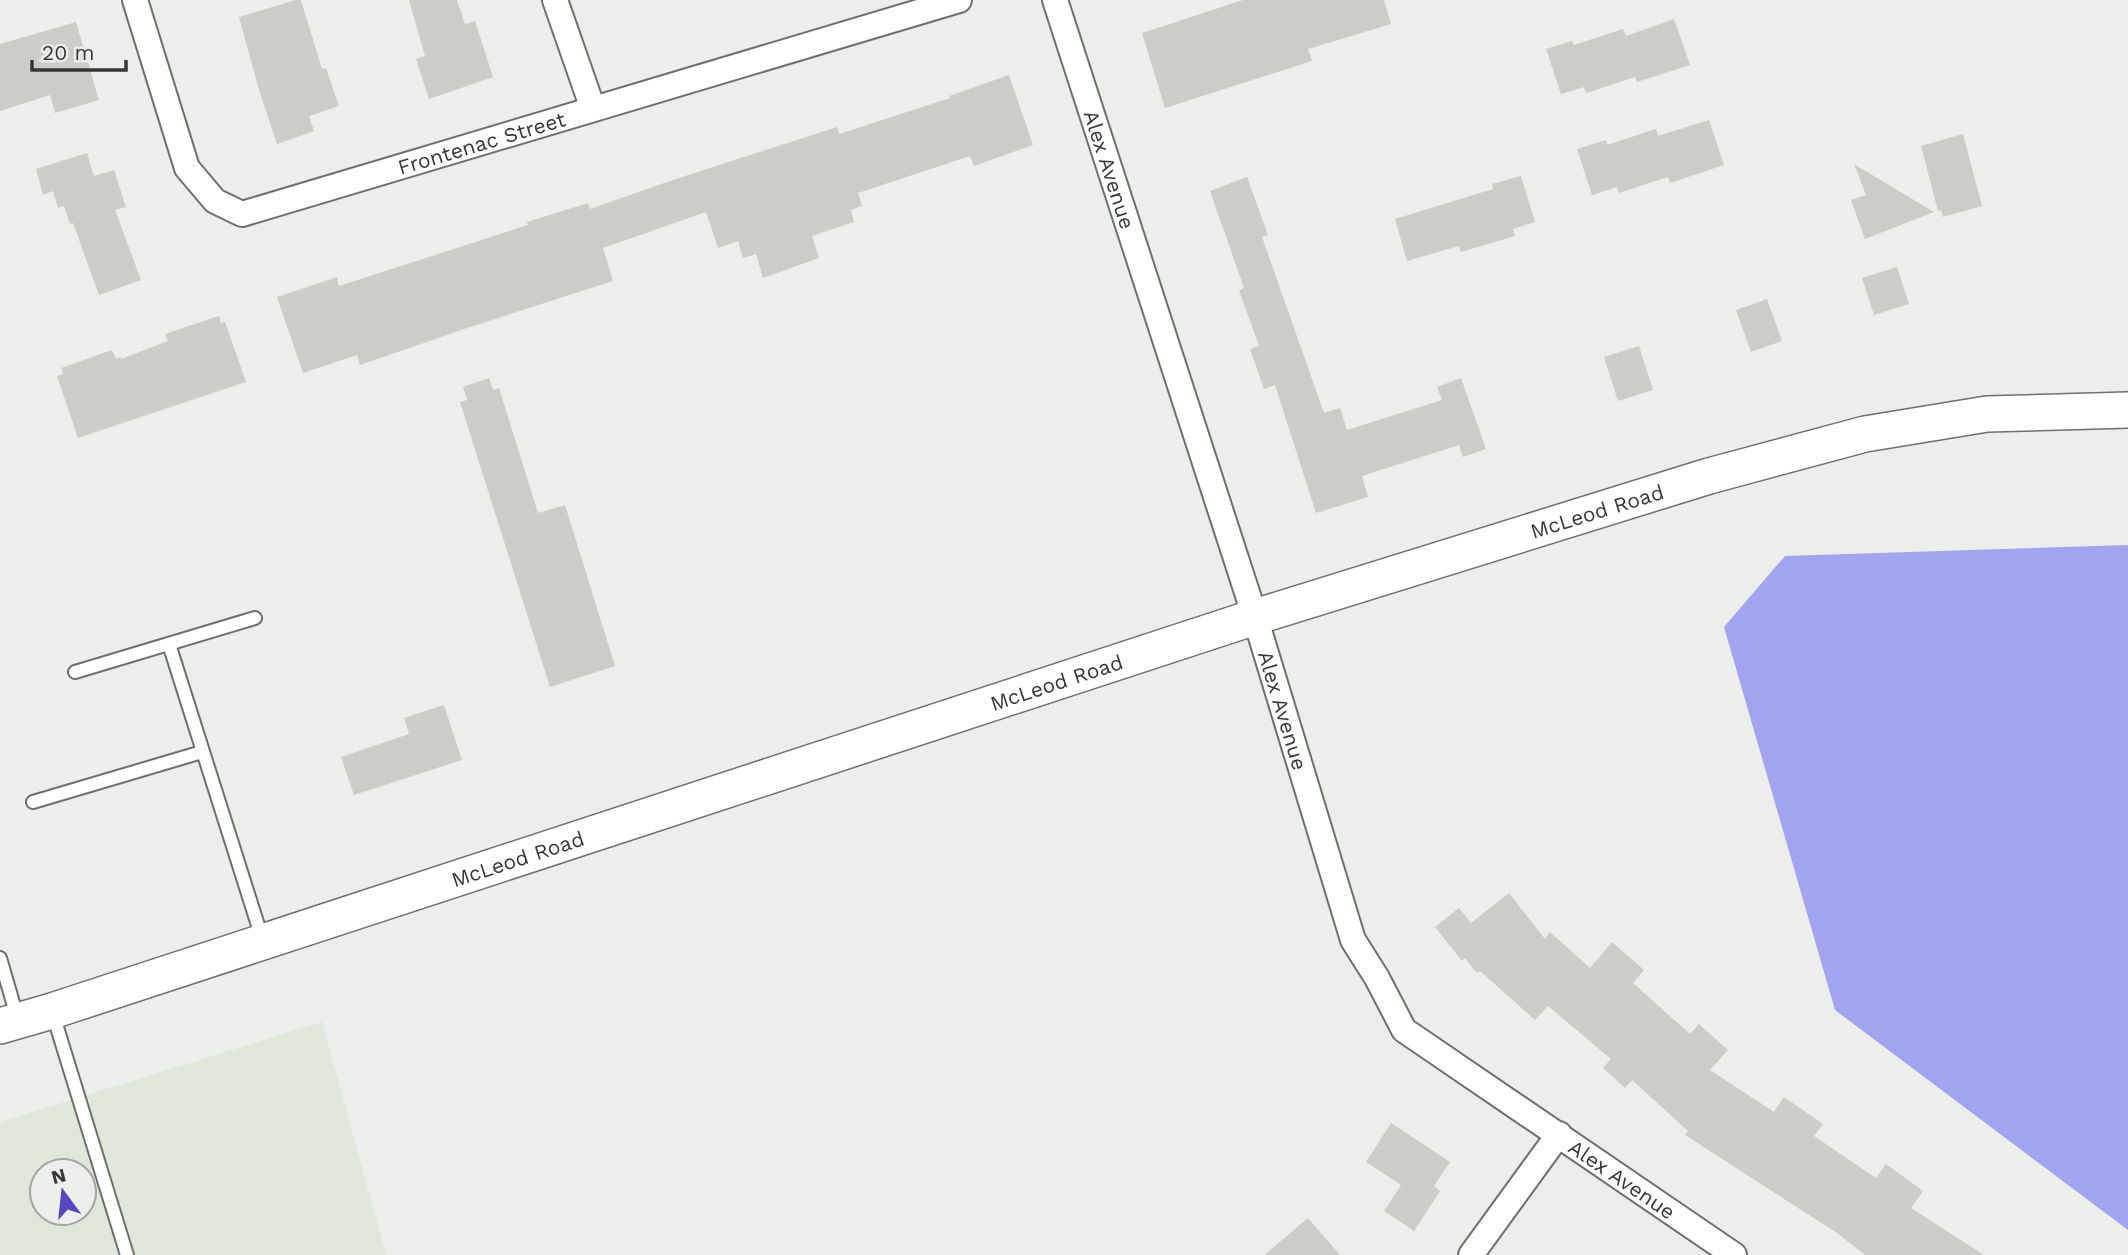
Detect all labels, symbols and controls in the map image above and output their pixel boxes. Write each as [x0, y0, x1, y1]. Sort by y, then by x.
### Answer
scale bar [32, 28, 126, 72]
text: 20 m [42, 40, 94, 65]
street label: Frontenac Street [395, 106, 568, 179]
street label: Alex Avenue [1079, 107, 1141, 232]
street label: McLeod Road [1527, 478, 1667, 543]
street label: Alex Avenue [1253, 648, 1313, 773]
street label: McLeod Road [987, 649, 1126, 715]
street label: McLeod Road [448, 825, 587, 892]
street label: Alex Avenue [1564, 1134, 1680, 1224]
north arrow [28, 1157, 98, 1227]
text: N [49, 1163, 69, 1189]

